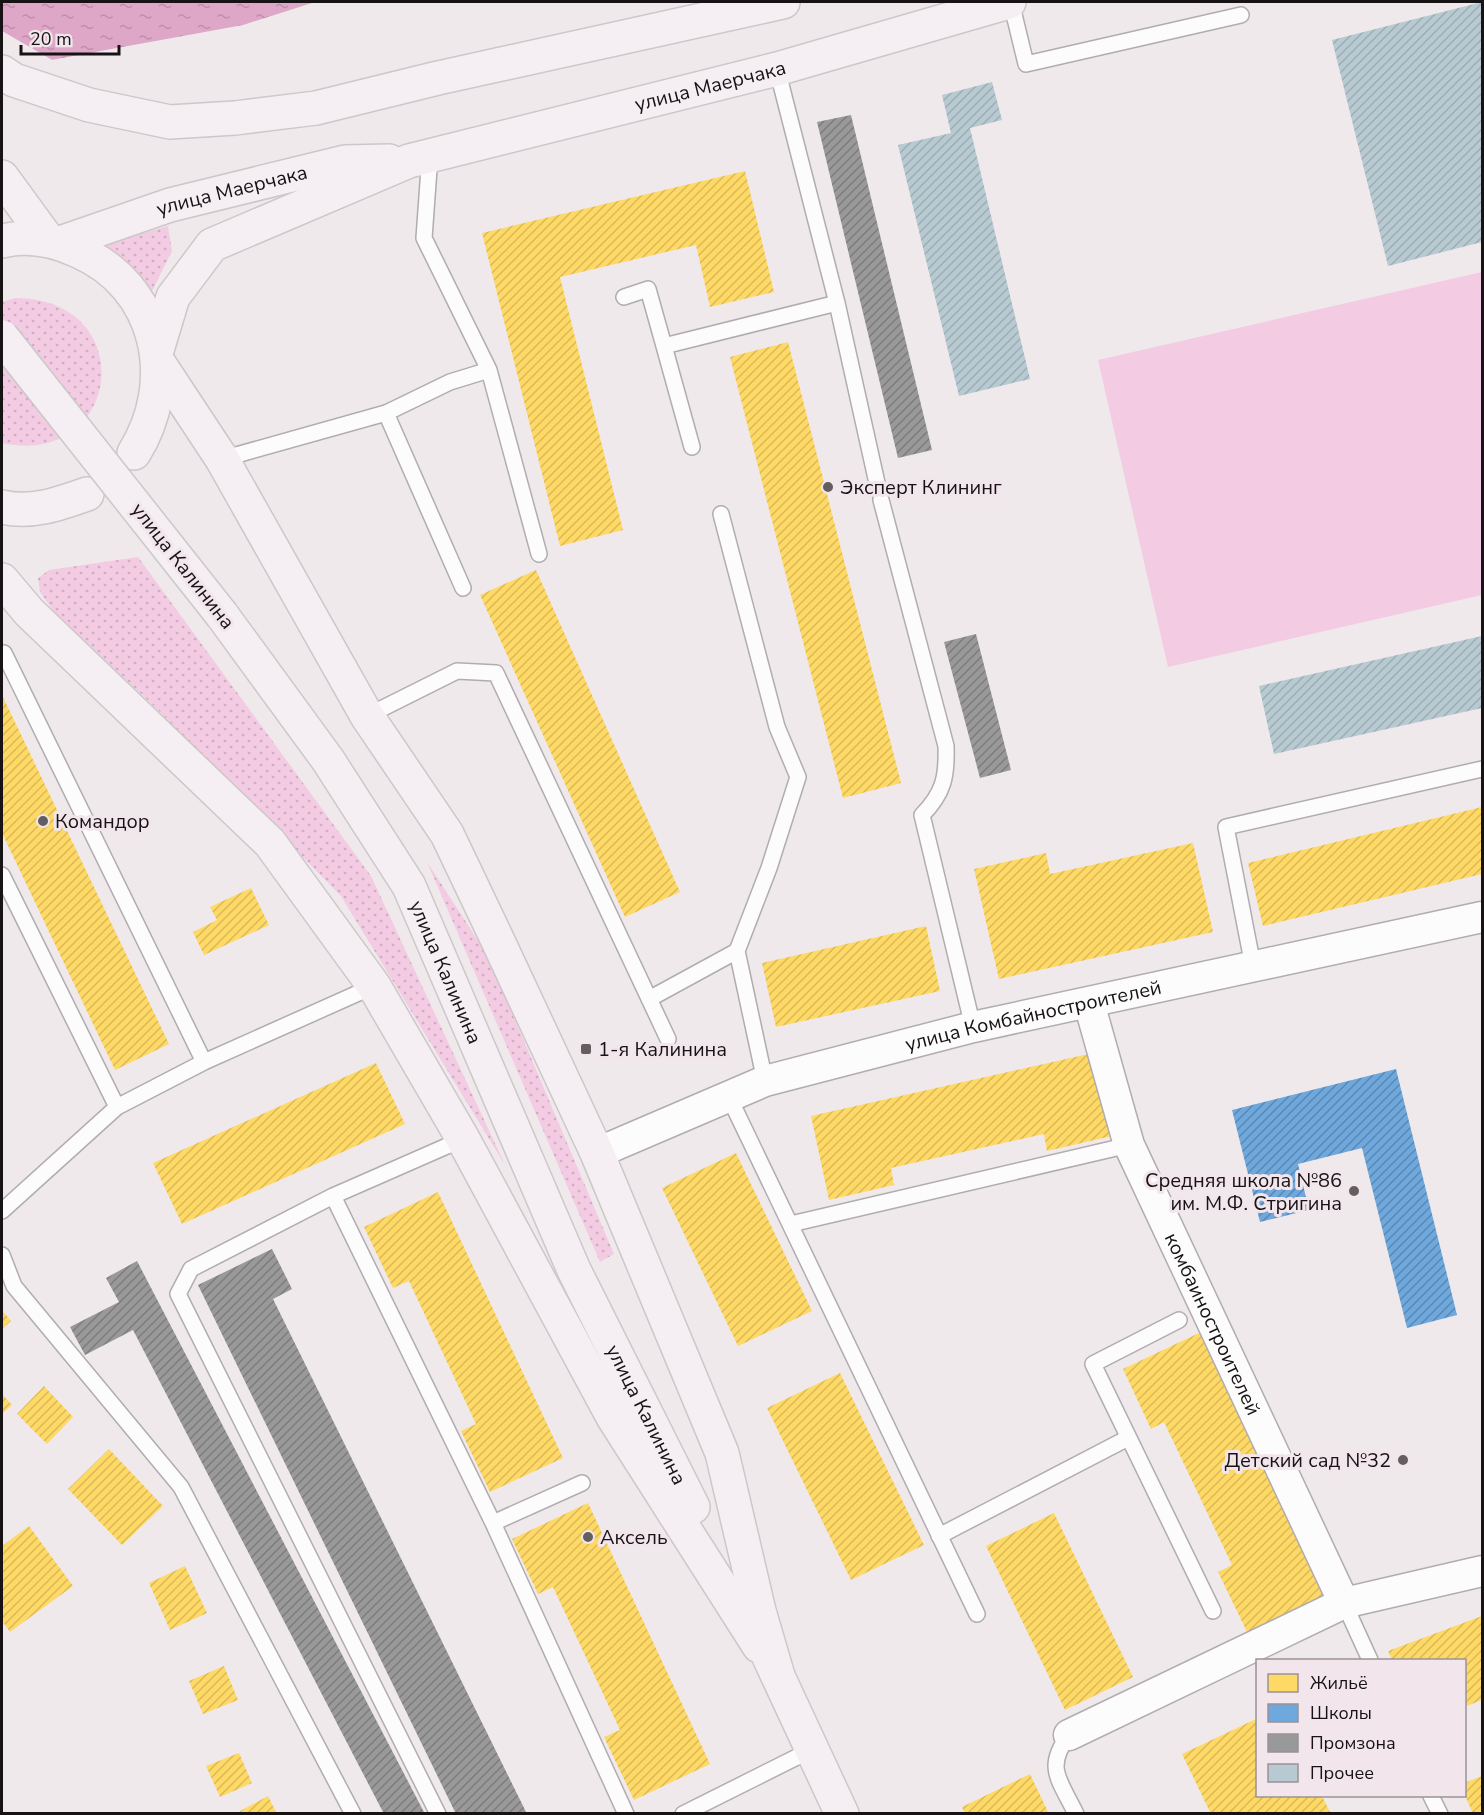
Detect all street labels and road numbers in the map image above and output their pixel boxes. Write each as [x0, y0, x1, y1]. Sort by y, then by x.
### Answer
street label: улица Маерчака [632, 54, 789, 118]
street label: улица Маерчака [153, 158, 310, 222]
street label: улица Калинина [125, 497, 241, 635]
street label: улица Калинина [403, 896, 489, 1048]
street label: улица Комбайностроителей [902, 973, 1164, 1058]
street label: комбаиностроителей [1158, 1228, 1267, 1420]
street label: улица Калинина [600, 1340, 693, 1489]

